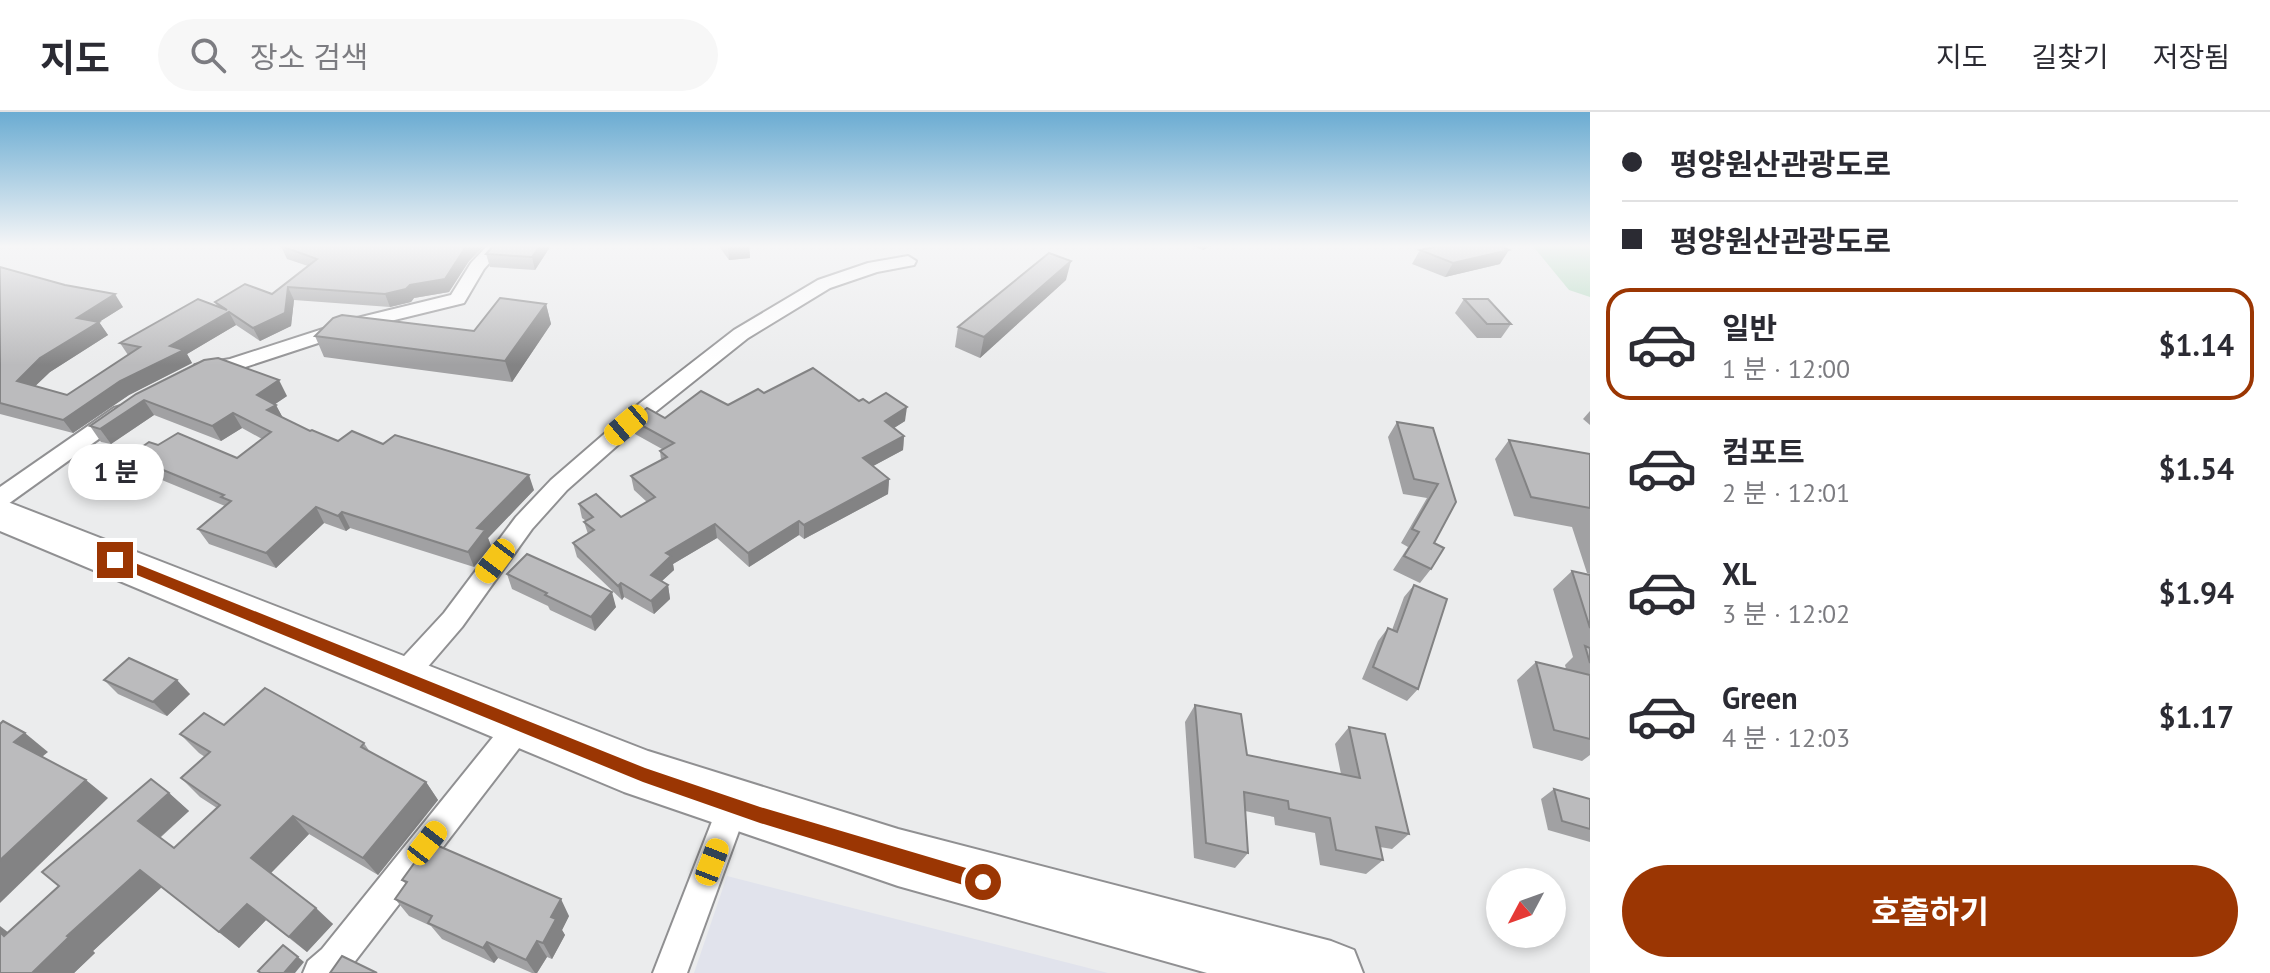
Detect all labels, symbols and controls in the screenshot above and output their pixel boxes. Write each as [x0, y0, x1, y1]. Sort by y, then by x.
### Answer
search box [158, 19, 718, 91]
text: 지도 [40, 33, 110, 82]
icon: search [186, 33, 230, 77]
text: 장소 검색 [250, 37, 368, 76]
text: 지도 [1936, 38, 1987, 75]
text: 길찾기 [2031, 38, 2109, 75]
text: 저장됨 [2153, 38, 2230, 75]
text: 평양원산관광도로 [1670, 144, 1891, 183]
text: 평양원산관광도로 [1670, 221, 1891, 260]
icon: car [1626, 308, 1698, 380]
text: 일반 [1722, 308, 1777, 347]
text: $1.14 [2159, 325, 2234, 364]
text: 1 분 · 12:00 [1722, 352, 1850, 385]
car [600, 400, 652, 450]
icon: car [1626, 432, 1698, 504]
text: 컴포트 [1722, 432, 1805, 471]
callout: 1 분 [67, 444, 163, 500]
text: $1.54 [2159, 449, 2234, 488]
text: 1 분 [93, 455, 139, 488]
text: 2 분 · 12:01 [1722, 476, 1850, 509]
car [471, 535, 519, 587]
route end [97, 542, 133, 578]
text: XL [1722, 554, 1756, 593]
icon: car [1626, 556, 1698, 628]
text: $1.94 [2159, 573, 2234, 612]
text: 3 분 · 12:02 [1722, 597, 1850, 630]
text: Green [1722, 678, 1797, 717]
icon: car [1626, 680, 1698, 752]
text: $1.17 [2159, 697, 2234, 736]
text: 4 분 · 12:03 [1722, 721, 1850, 754]
car [403, 817, 451, 869]
car [692, 835, 732, 889]
route start [965, 864, 1001, 900]
button: 호출하기 [1622, 865, 2238, 957]
north arrow [1486, 868, 1566, 948]
map controls [1486, 868, 1566, 948]

